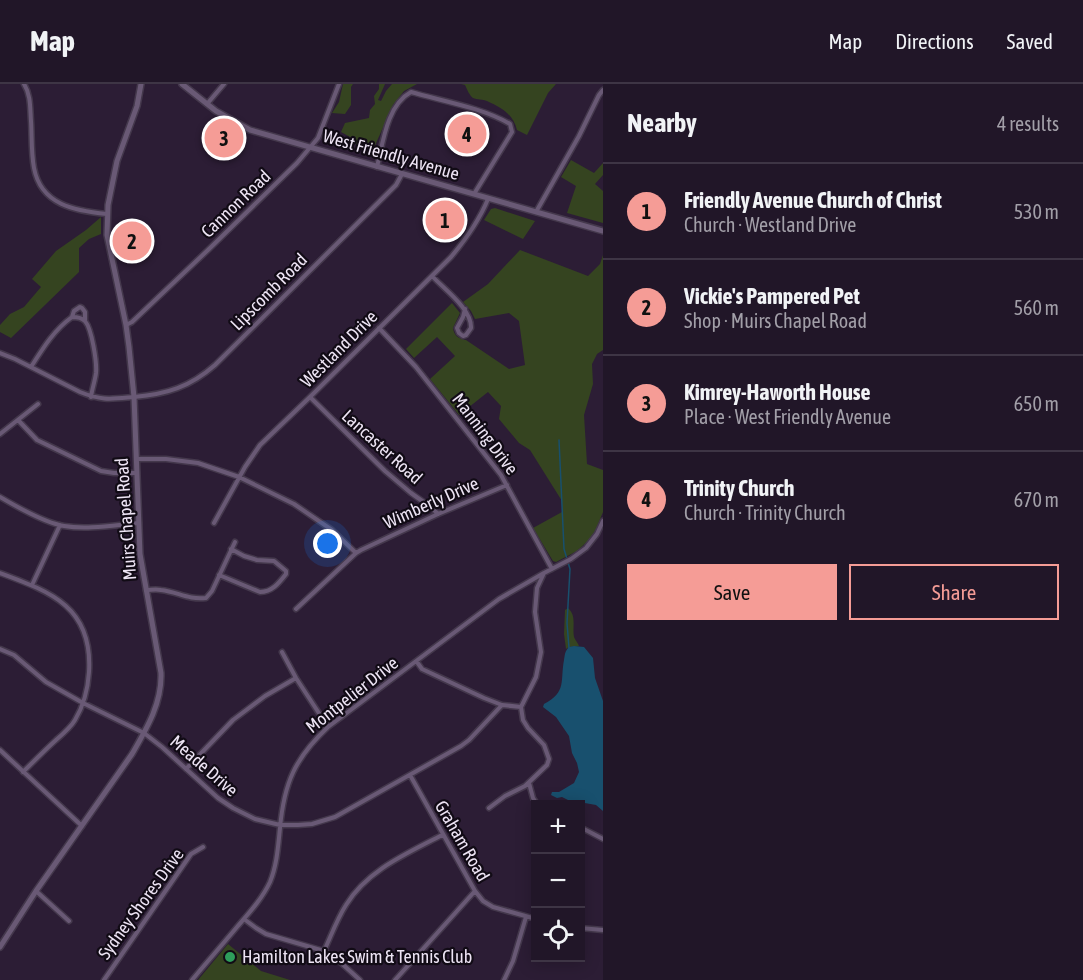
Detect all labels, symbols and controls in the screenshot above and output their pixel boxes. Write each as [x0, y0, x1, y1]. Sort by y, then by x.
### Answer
text: Map [30, 25, 75, 57]
text: Map [828, 29, 862, 53]
text: Directions [895, 29, 974, 53]
text: Saved [1007, 29, 1053, 53]
text: Nearby [627, 108, 697, 138]
pin: 4 [448, 112, 486, 156]
text: 4 results [997, 112, 1059, 135]
pin: 3 [204, 116, 244, 160]
street label: West Friendly Avenue [321, 125, 462, 184]
street label: Cannon Road [197, 166, 275, 242]
text: Friendly Avenue Church of Christ [684, 187, 942, 213]
pin: 1 [426, 198, 464, 242]
text: 1 [642, 200, 651, 223]
text: 530 m [1014, 200, 1059, 223]
text: Church · Westland Drive [684, 213, 856, 236]
pin: 2 [112, 218, 152, 264]
street label: Lipscomb Road [226, 249, 311, 334]
text: Vickie's Pampered Pet [684, 283, 860, 309]
text: 2 [642, 296, 651, 319]
text: 560 m [1014, 296, 1059, 319]
street label: Westland Drive [296, 306, 381, 391]
text: Shop · Muirs Chapel Road [684, 309, 867, 332]
text: Kimrey-Haworth House [684, 379, 871, 405]
street label: Manning Drive [448, 389, 523, 478]
text: 3 [642, 392, 651, 415]
text: 650 m [1014, 392, 1059, 415]
street label: Lancaster Road [338, 405, 427, 488]
text: Place · West Friendly Avenue [684, 405, 891, 428]
street label: Muirs Chapel Road [111, 457, 140, 581]
street label: Wimberly Drive [380, 472, 481, 533]
text: Trinity Church [684, 475, 795, 501]
text: 4 [642, 488, 651, 511]
text: 670 m [1014, 488, 1059, 511]
text: Church · Trinity Church [684, 501, 846, 524]
your location [313, 529, 342, 558]
button: Save [627, 564, 837, 620]
button: Share [849, 564, 1059, 620]
street label: Montpelier Drive [302, 652, 402, 737]
street label: Meade Drive [166, 731, 242, 801]
street label: Graham Road [431, 797, 494, 885]
map controls [531, 800, 585, 962]
button: + [531, 800, 585, 854]
street label: Sydney Shores Drive [93, 844, 188, 963]
button: − [531, 854, 585, 908]
button: locate [531, 908, 585, 962]
place label: Hamilton Lakes Swim & Tennis Club [242, 946, 472, 967]
marker: Hamilton Lakes Swim & Tennis Club [223, 950, 237, 964]

